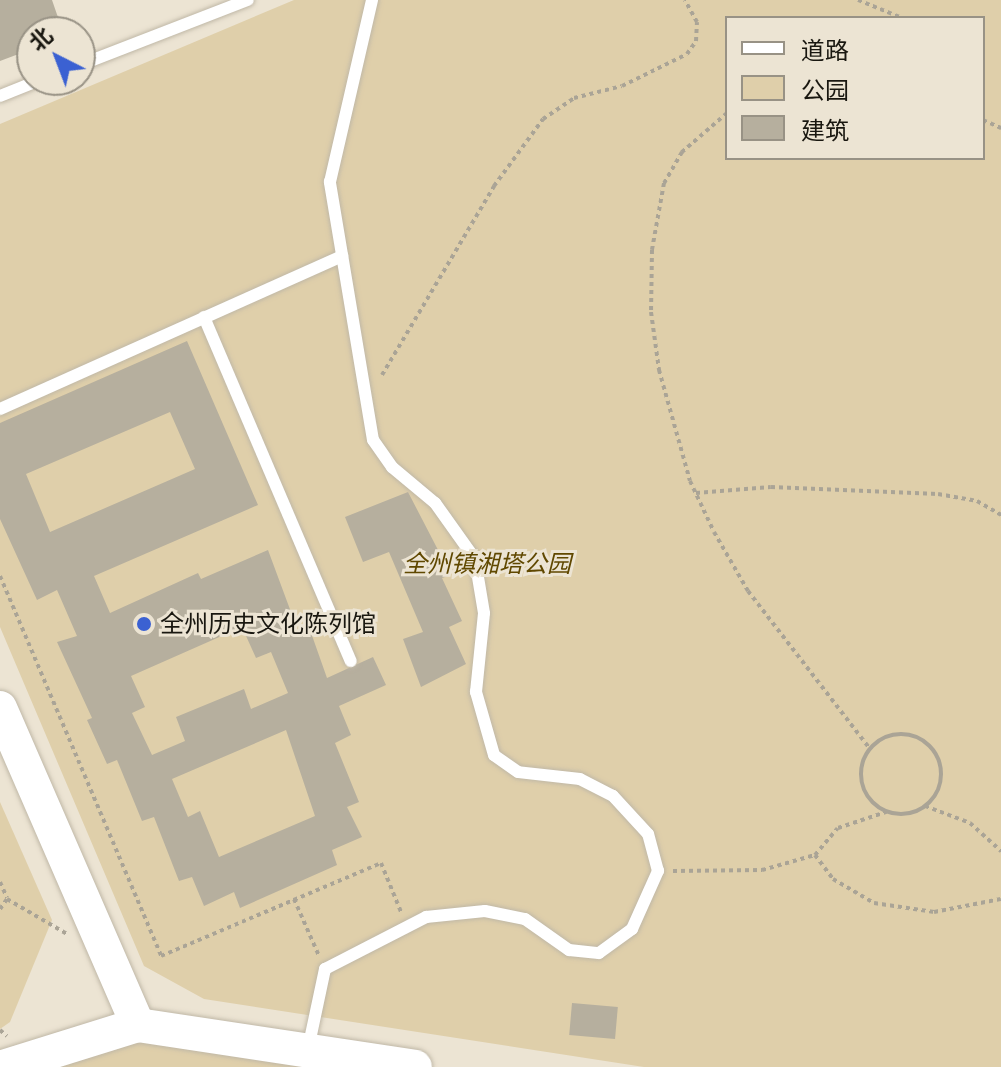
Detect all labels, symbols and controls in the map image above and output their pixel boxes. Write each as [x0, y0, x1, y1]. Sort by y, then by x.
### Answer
north arrow [16, 16, 96, 96]
legend [725, 16, 985, 160]
text: 北 [24, 22, 58, 57]
text: 道路 [801, 36, 849, 65]
text: 公园 [801, 76, 849, 105]
text: 建筑 [801, 116, 849, 145]
park label: 全州镇湘塔公园 [403, 550, 571, 578]
place label: 全州历史文化陈列馆 [160, 610, 376, 638]
marker: 全州历史文化陈列馆 [135, 615, 153, 633]

